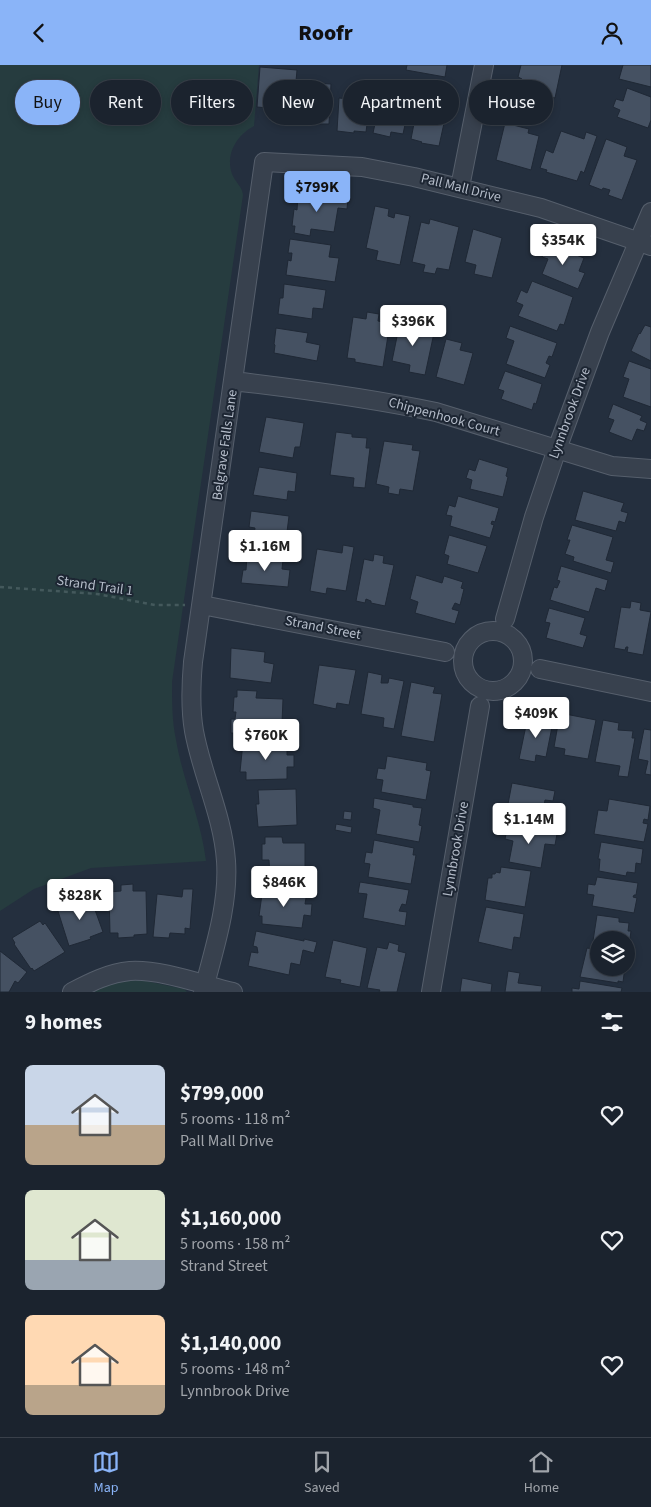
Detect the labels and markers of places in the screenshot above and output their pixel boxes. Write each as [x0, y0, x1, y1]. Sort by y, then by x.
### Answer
pin: $799K [282, 171, 352, 213]
pin: $354K [528, 223, 598, 266]
pin: $396K [378, 305, 448, 347]
pin: $1.16M [224, 529, 306, 572]
pin: $409K [501, 697, 571, 739]
pin: $760K [231, 719, 301, 761]
pin: $1.14M [488, 803, 570, 845]
pin: $846K [249, 865, 319, 908]
pin: $828K [45, 879, 115, 921]

